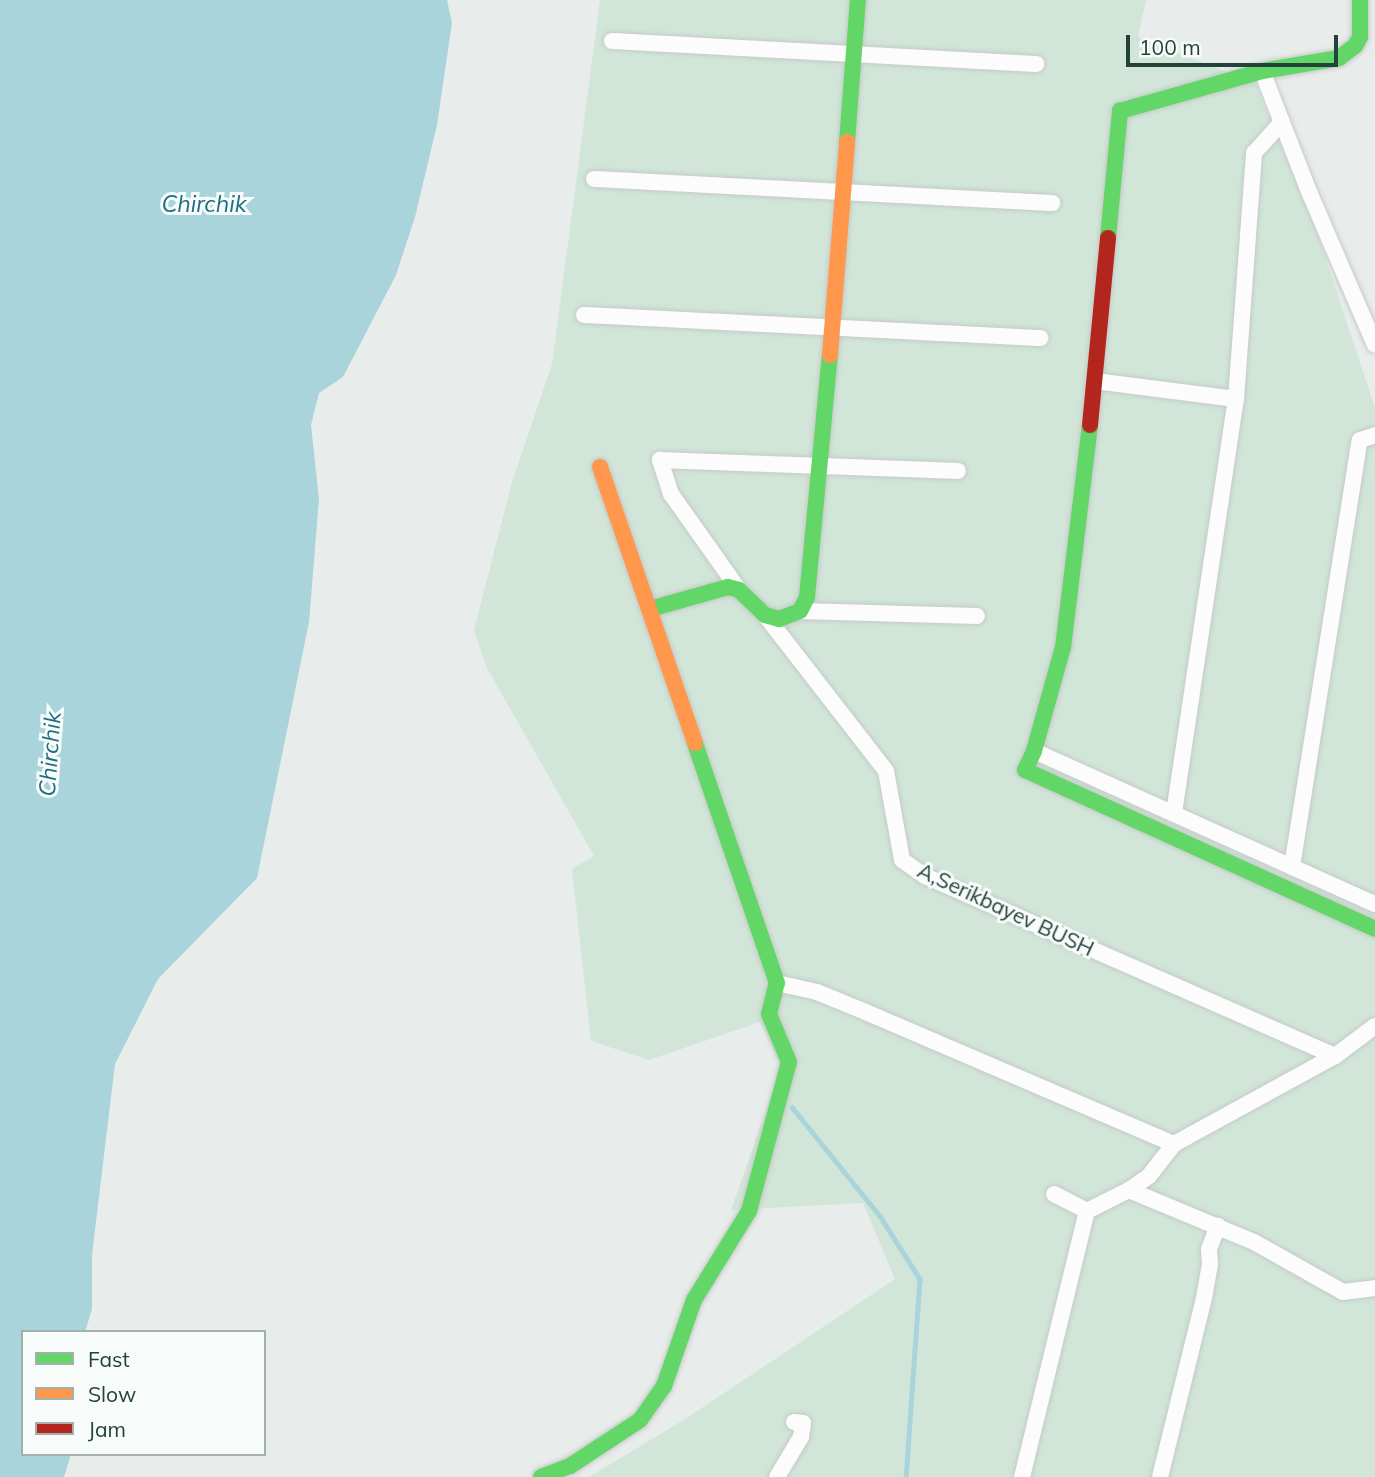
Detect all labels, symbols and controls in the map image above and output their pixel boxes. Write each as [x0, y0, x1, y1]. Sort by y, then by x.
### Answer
scale bar [1130, 21, 1342, 65]
text: 100 m [1139, 34, 1201, 60]
water label: Chirchik [161, 190, 247, 218]
water label: Chirchik [33, 711, 67, 797]
street label: A,Serikbayev BUSH [914, 857, 1098, 961]
legend [21, 1330, 266, 1456]
text: Fast [88, 1346, 130, 1372]
text: Slow [88, 1381, 136, 1407]
text: Jam [88, 1416, 126, 1442]

